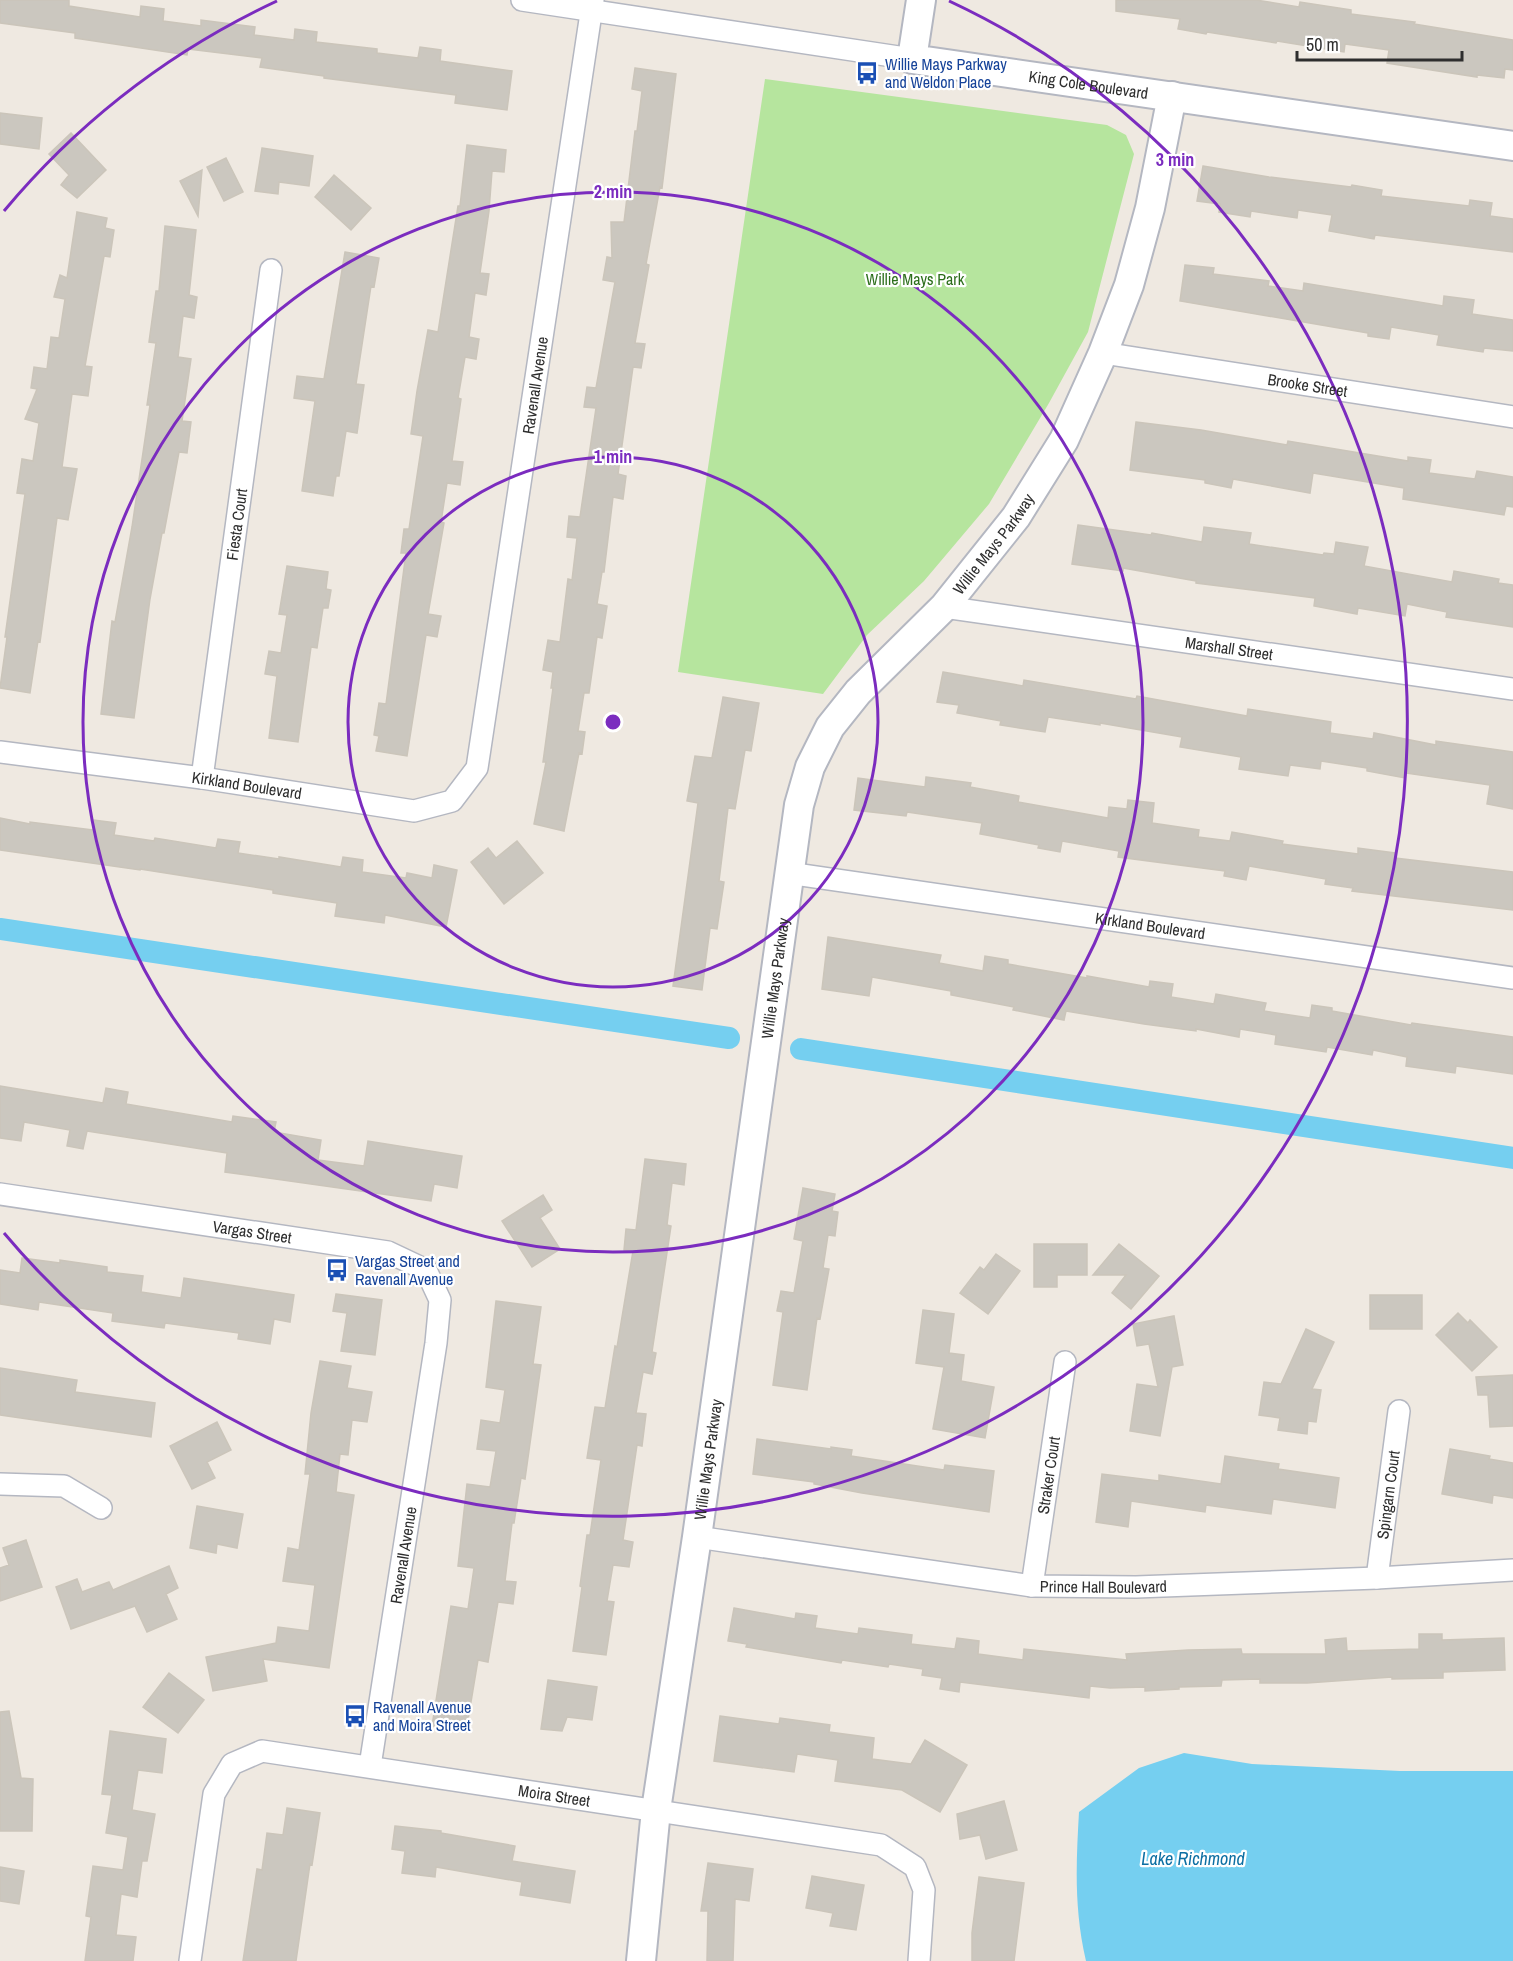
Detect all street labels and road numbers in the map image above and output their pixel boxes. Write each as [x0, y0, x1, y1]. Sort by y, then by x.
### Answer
street label: King Cole Boulevard [1027, 65, 1150, 104]
street label: Ravenall Avenue [517, 335, 553, 435]
street label: Brooke Street [1266, 368, 1349, 402]
street label: Fiesta Court [221, 487, 252, 562]
street label: Willie Mays Parkway [947, 489, 1039, 599]
street label: Marshall Street [1184, 631, 1275, 665]
street label: Kirkland Boulevard [191, 766, 303, 804]
street label: Kirkland Boulevard [1094, 907, 1207, 944]
street label: Willie Mays Parkway [756, 916, 794, 1040]
street label: Vargas Street [211, 1215, 293, 1248]
street label: Willie Mays Parkway [688, 1397, 727, 1521]
street label: Straker Court [1032, 1435, 1065, 1515]
street label: Spingarn Court [1371, 1449, 1405, 1540]
street label: Ravenall Avenue [384, 1505, 422, 1605]
street label: Prince Hall Boulevard [1040, 1575, 1167, 1598]
street label: Moira Street [517, 1779, 592, 1812]

